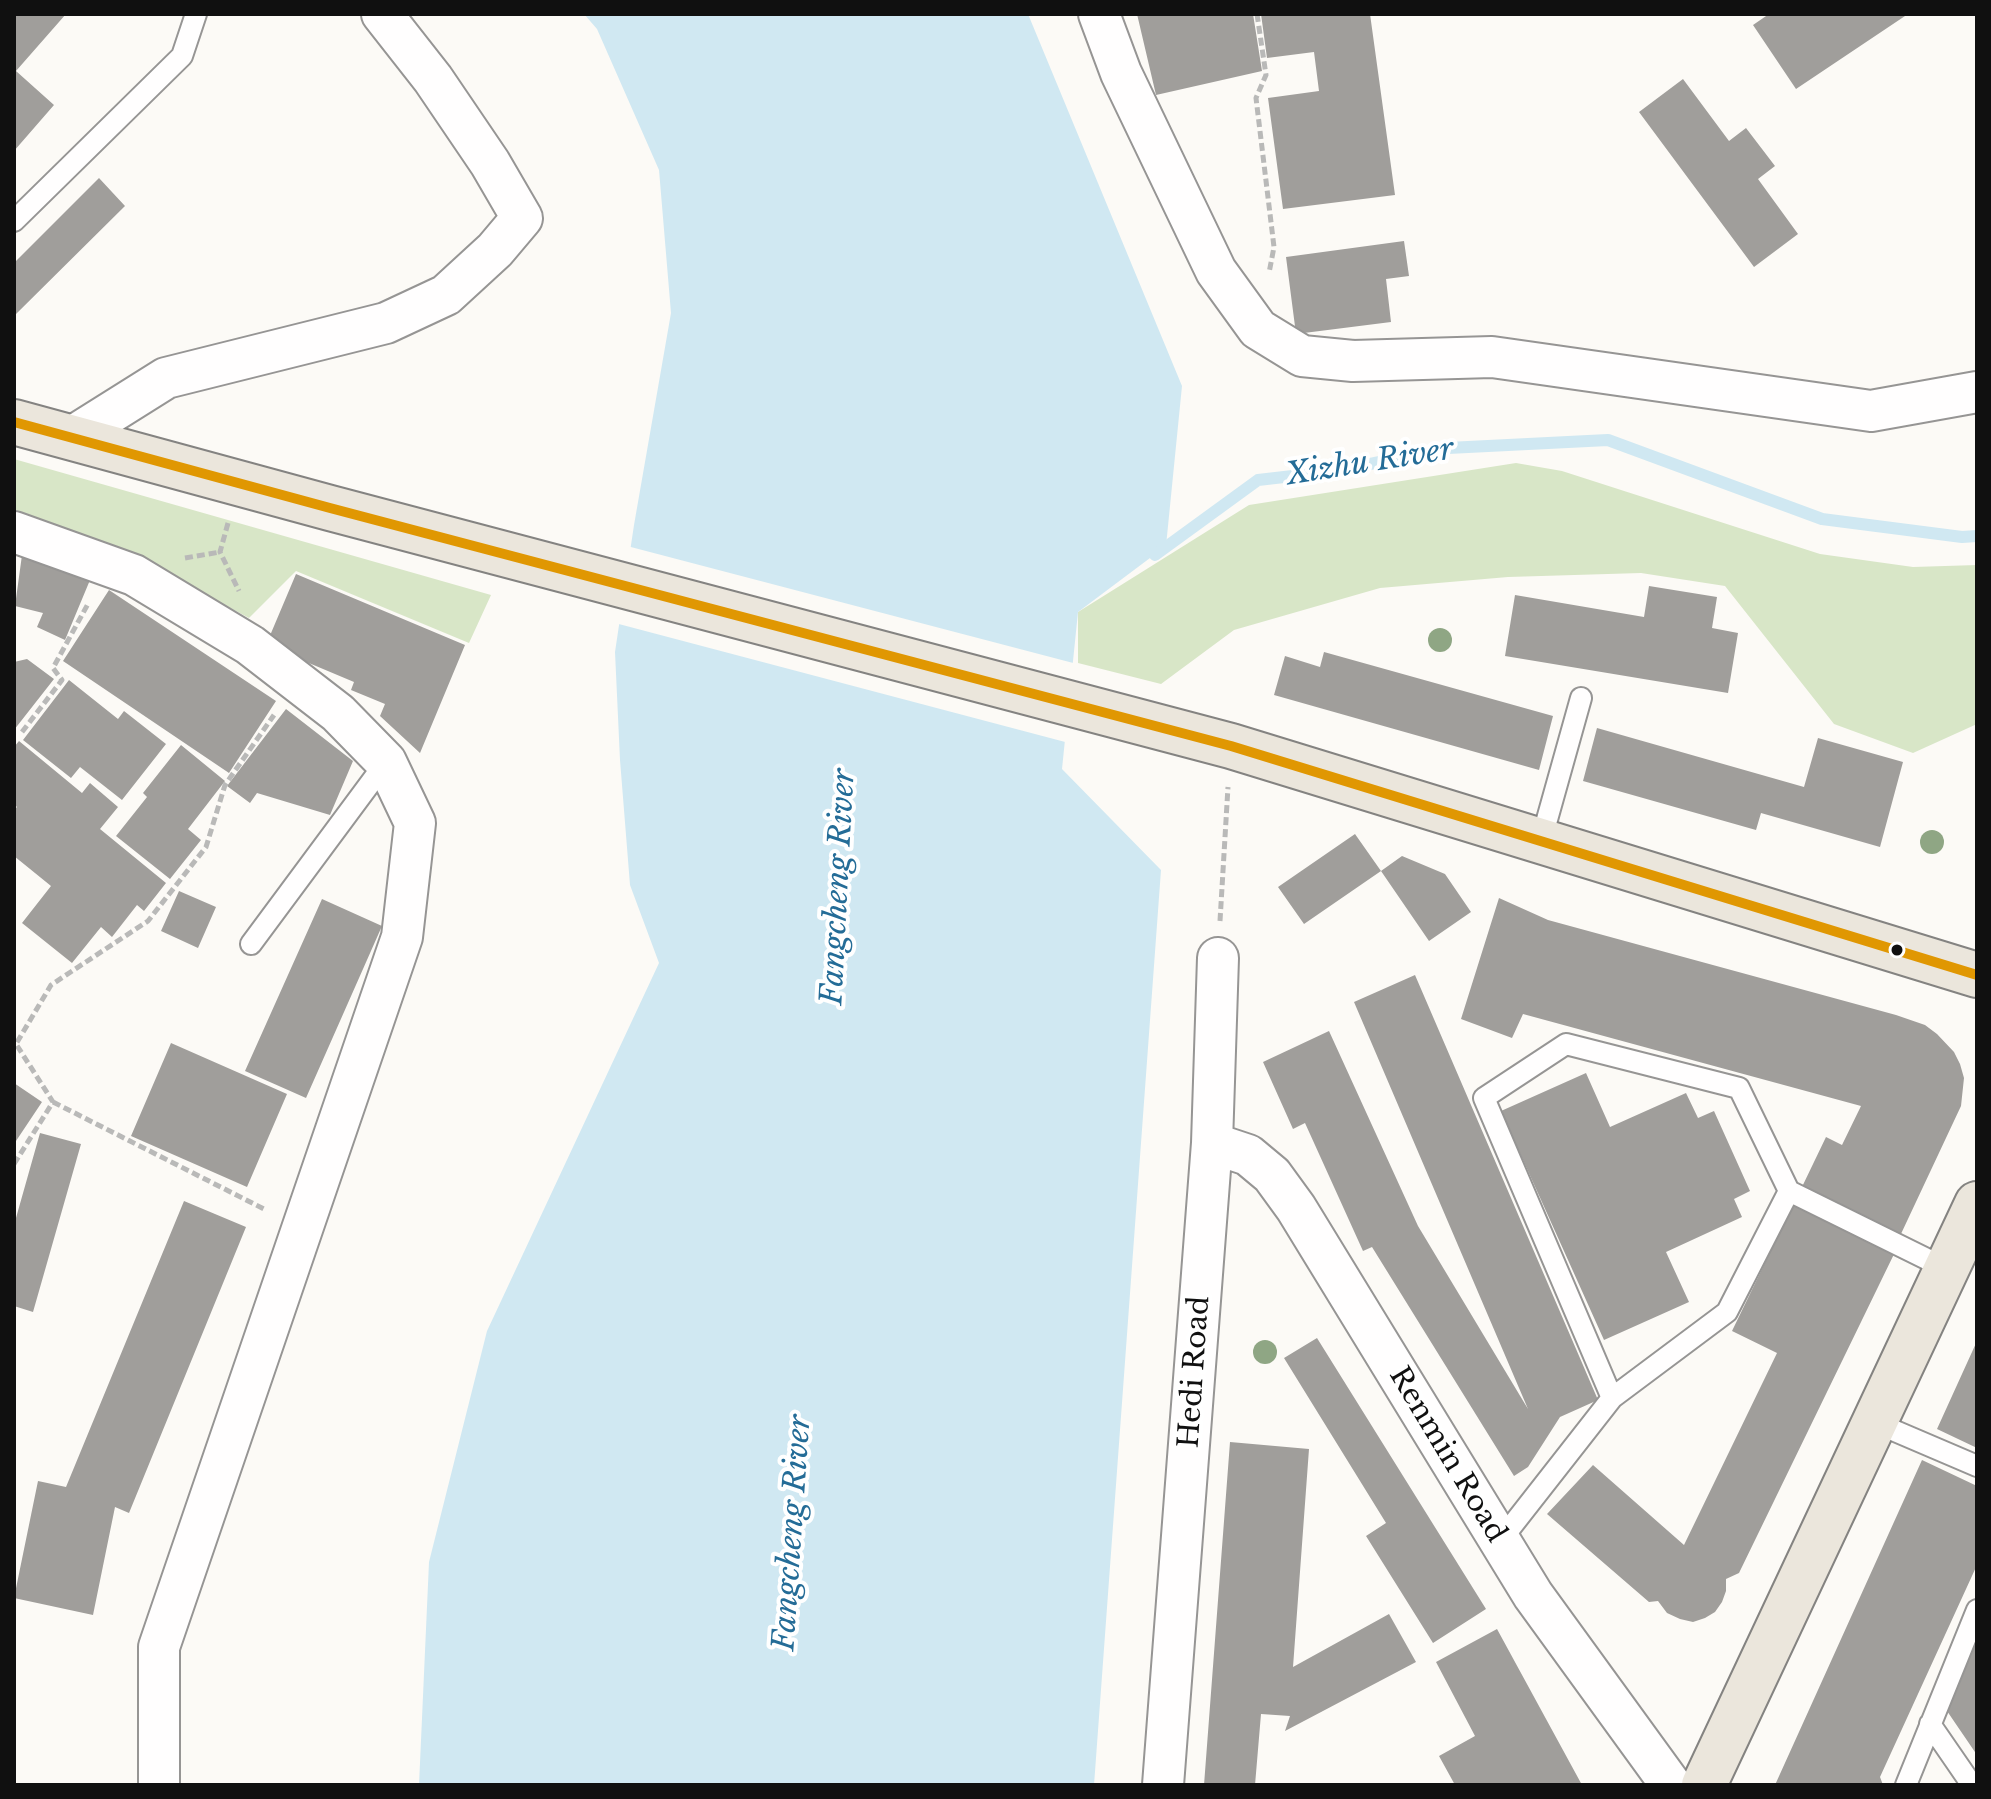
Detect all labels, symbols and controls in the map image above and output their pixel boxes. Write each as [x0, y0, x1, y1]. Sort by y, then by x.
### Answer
water label: Xizhu River [1284, 432, 1456, 494]
water label: Fangcheng River [815, 768, 863, 1006]
unlabelled marker [1889, 942, 1905, 958]
street label: Hedi Road [1173, 1295, 1217, 1449]
street label: Renmin Road [1381, 1361, 1513, 1549]
water label: Fangcheng River [767, 1414, 819, 1652]

